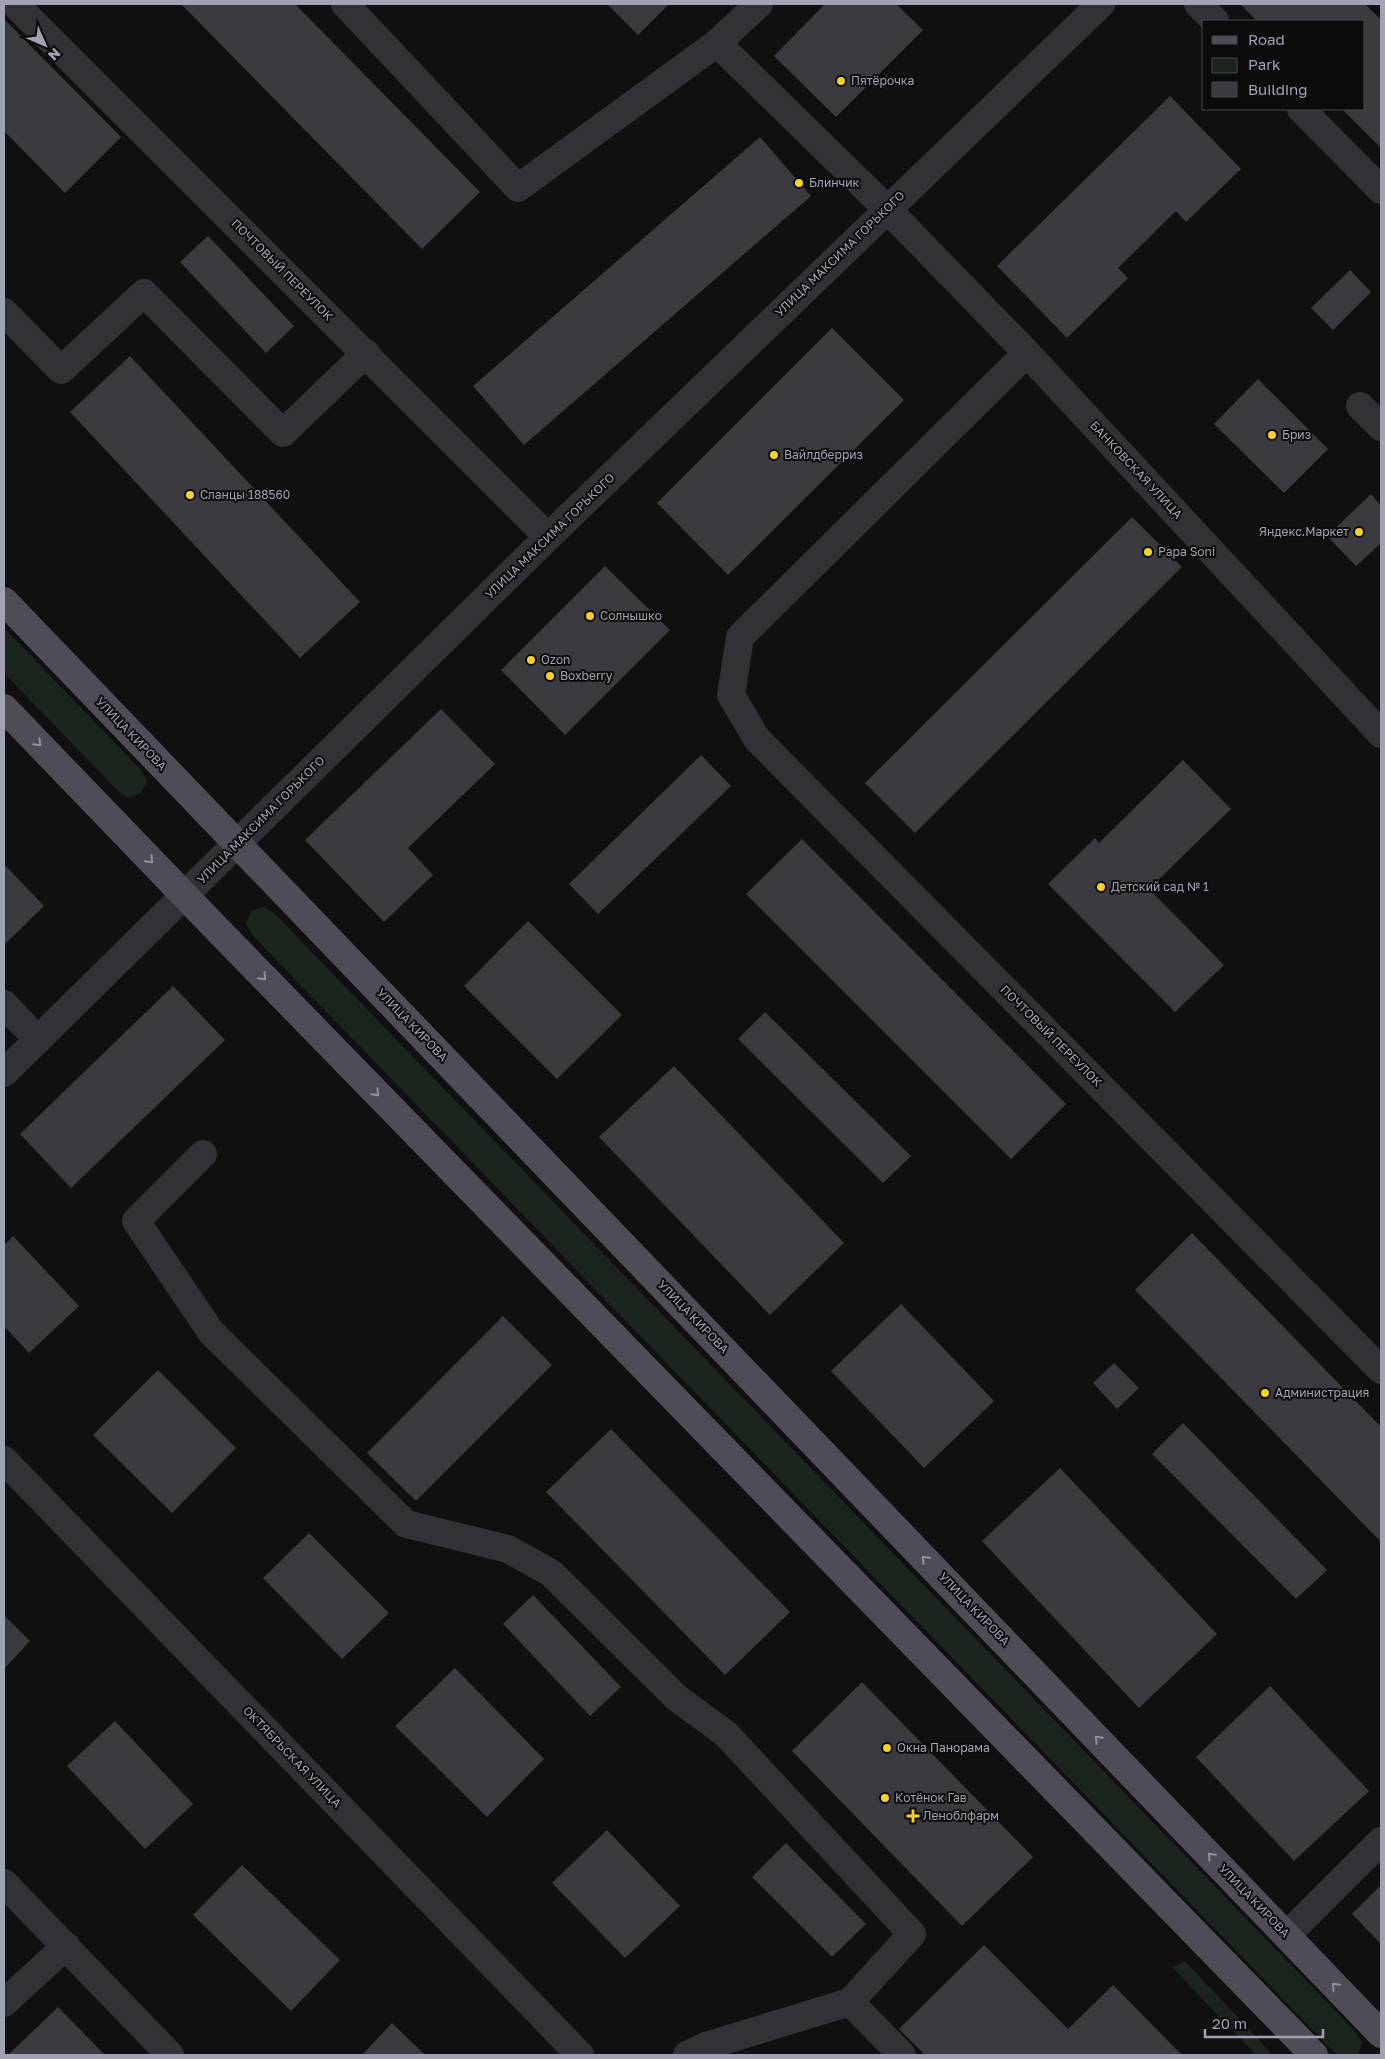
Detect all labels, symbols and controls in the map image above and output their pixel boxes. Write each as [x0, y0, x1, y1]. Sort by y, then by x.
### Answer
north arrow [20, 20, 70, 70]
legend [1202, 20, 1365, 110]
text: Road [1248, 30, 1285, 48]
text: N [45, 45, 64, 64]
text: Park [1248, 55, 1281, 73]
place label: Пятёрочка [851, 73, 914, 88]
marker: Пятёрочка [835, 75, 847, 87]
text: Building [1248, 80, 1308, 98]
place label: Блинчик [809, 175, 860, 190]
marker: Блинчик [793, 177, 805, 189]
street label: УЛИЦА МАКСИМА ГОРЬКОГО [772, 188, 908, 320]
street label: ПОЧТОВЫЙ ПЕРЕУЛОК [228, 216, 337, 324]
street label: БАНКОВСКАЯ УЛИЦА [1087, 418, 1186, 522]
place label: Бриз [1282, 427, 1311, 442]
marker: Бриз [1266, 429, 1278, 441]
place label: Вайлдберриз [784, 447, 863, 462]
marker: Вайлдберриз [768, 449, 780, 461]
street label: УЛИЦА МАКСИМА ГОРЬКОГО [482, 470, 618, 602]
place label: Сланцы 188560 [200, 487, 290, 502]
marker: Сланцы 188560 [184, 489, 196, 501]
place label: Яндекс.Маркет [1259, 524, 1349, 539]
marker: Яндекс.Маркет [1353, 526, 1365, 538]
place label: Papa Soni [1158, 544, 1215, 559]
marker: Papa Soni [1142, 546, 1154, 558]
place label: Солнышко [600, 608, 662, 623]
marker: Солнышко [584, 610, 596, 622]
place label: Ozon [541, 652, 570, 667]
marker: Ozon [525, 654, 537, 666]
place label: Boxberry [560, 668, 613, 683]
marker: Boxberry [544, 670, 556, 682]
street label: УЛИЦА КИРОВА [93, 694, 170, 773]
one-way arrow [32, 737, 41, 746]
street label: УЛИЦА МАКСИМА ГОРЬКОГО [194, 753, 328, 887]
one-way arrow [144, 854, 153, 863]
place label: Детский сад № 1 [1111, 879, 1209, 894]
marker: Детский сад № 1 [1095, 881, 1107, 893]
one-way arrow [257, 971, 266, 980]
street label: ПОЧТОВЫЙ ПЕРЕУЛОК [997, 982, 1106, 1090]
street label: УЛИЦА КИРОВА [374, 985, 451, 1064]
one-way arrow [370, 1087, 379, 1096]
street label: УЛИЦА КИРОВА [655, 1277, 732, 1356]
place label: Администрация [1275, 1385, 1369, 1400]
marker: Администрация [1259, 1387, 1271, 1399]
one-way arrow [922, 1555, 931, 1564]
street label: УЛИЦА КИРОВА [936, 1569, 1013, 1648]
street label: ОКТЯБРЬСКАЯ УЛИЦА [240, 1703, 345, 1810]
one-way arrow [1095, 1735, 1104, 1744]
place label: Окна Панорама [897, 1740, 990, 1755]
marker: Окна Панорама [881, 1742, 893, 1754]
place label: Котёнок Гав [895, 1790, 967, 1805]
marker: Котёнок Гав [879, 1792, 891, 1804]
place label: Леноблфарм [923, 1808, 999, 1823]
marker: Леноблфарм [907, 1810, 919, 1822]
one-way arrow [1208, 1853, 1217, 1862]
street label: УЛИЦА КИРОВА [1216, 1861, 1293, 1940]
one-way arrow [1332, 1982, 1341, 1991]
scale bar [1205, 2006, 1322, 2038]
text: 20 m [1212, 2014, 1247, 2032]

